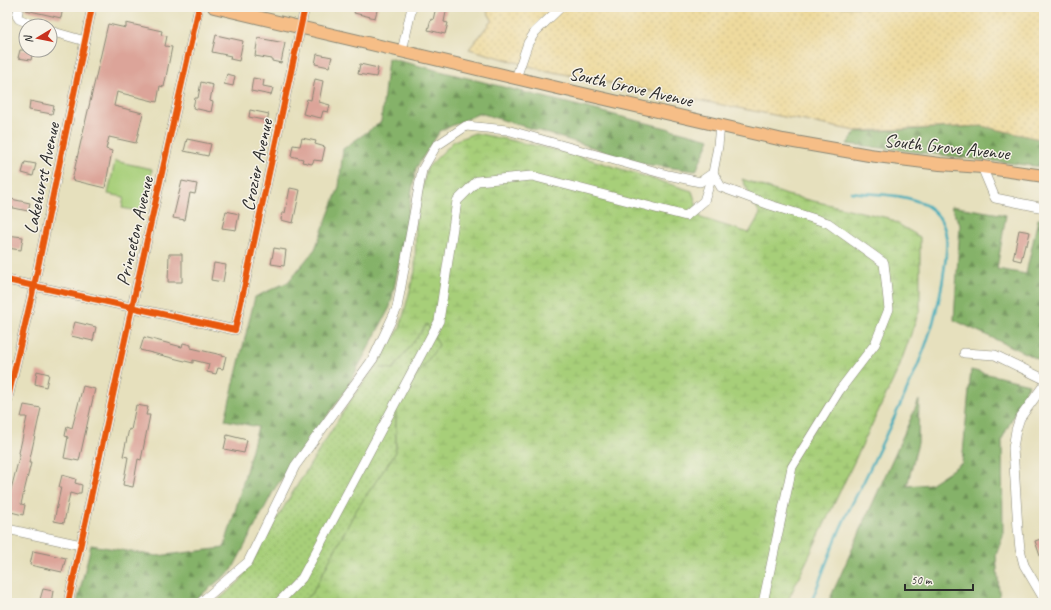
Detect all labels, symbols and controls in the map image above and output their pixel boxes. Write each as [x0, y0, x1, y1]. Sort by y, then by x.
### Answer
north arrow [18, 18, 58, 58]
text: N [20, 33, 36, 44]
street label: South Grove Avenue [567, 61, 697, 113]
street label: Crozier Avenue [236, 115, 279, 213]
street label: Lakehurst Avenue [18, 119, 66, 236]
street label: South Grove Avenue [883, 128, 1013, 166]
street label: Princeton Avenue [111, 173, 160, 288]
scale bar [905, 566, 973, 592]
text: 50 m [911, 572, 933, 588]

